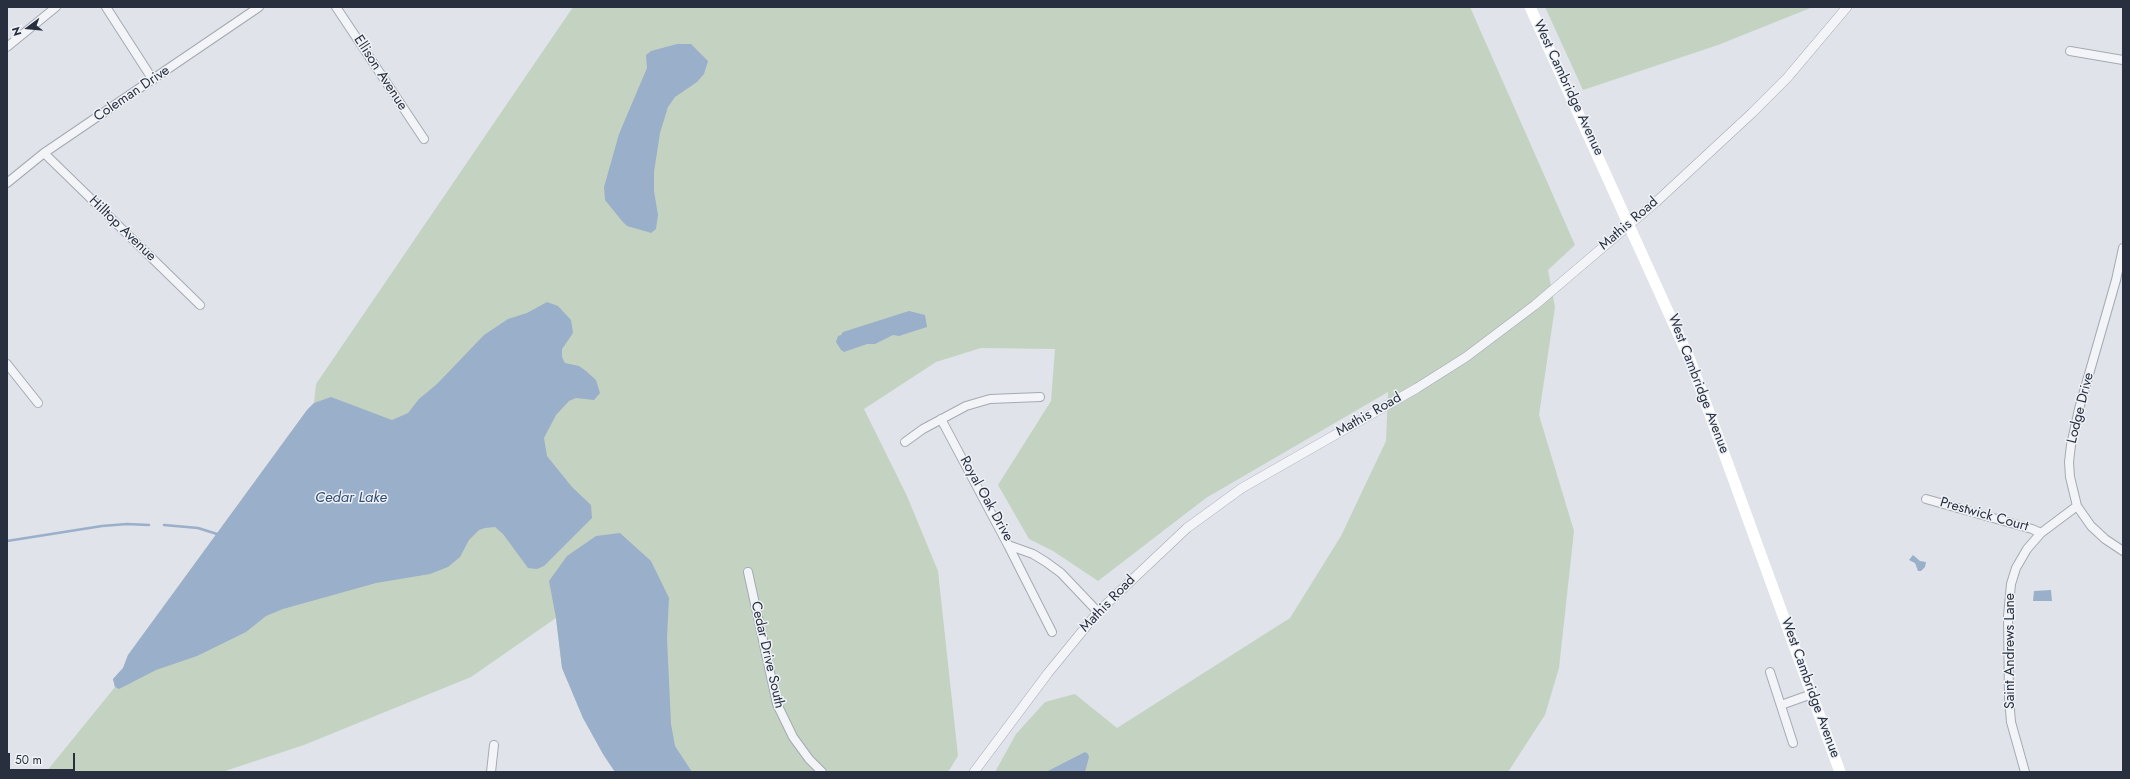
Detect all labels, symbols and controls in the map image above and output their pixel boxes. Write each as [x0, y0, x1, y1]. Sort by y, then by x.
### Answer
north arrow [8, 8, 48, 48]
street label: West Cambridge Avenue [1529, 17, 1607, 159]
text: N [8, 25, 25, 38]
street label: Ellison Avenue [349, 32, 411, 114]
street label: Coleman Drive [91, 62, 173, 126]
street label: Hilltop Avenue [85, 193, 159, 265]
street label: Mathis Road [1596, 194, 1662, 254]
street label: West Cambridge Avenue [1664, 312, 1732, 456]
street label: Lodge Drive [2064, 371, 2098, 445]
street label: Mathis Road [1333, 390, 1405, 440]
street label: Royal Oak Drive [956, 453, 1016, 545]
water label: Cedar Lake [315, 489, 387, 507]
street label: Prestwick Court [1938, 494, 2030, 536]
street label: Mathis Road [1077, 572, 1139, 636]
street label: Saint Andrews Lane [2003, 593, 2019, 709]
street label: Cedar Drive South [747, 600, 787, 710]
street label: West Cambridge Avenue [1777, 616, 1843, 760]
scale bar [10, 745, 77, 771]
text: 50 m [15, 751, 42, 769]

